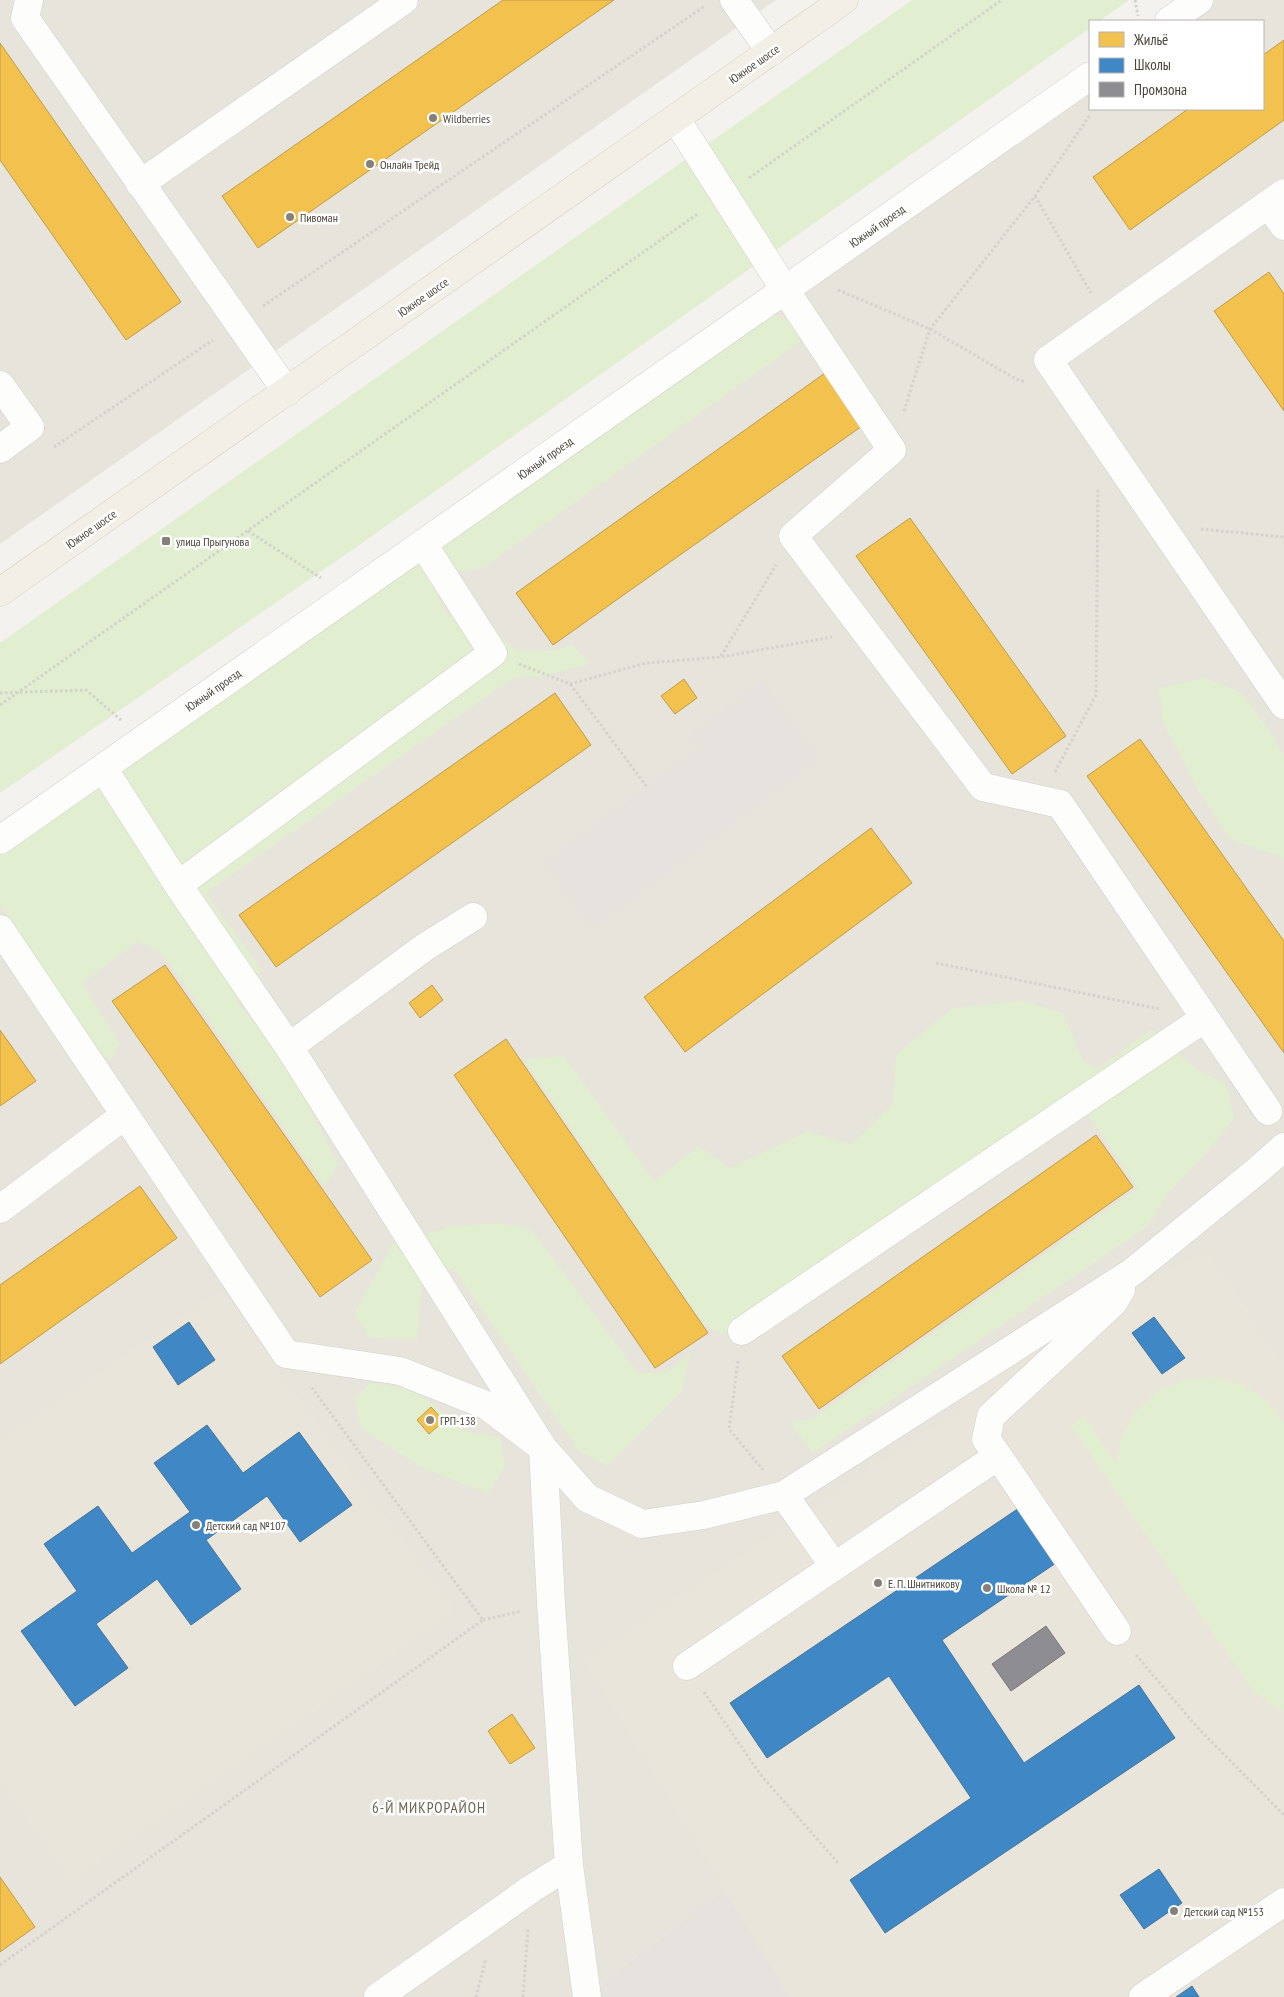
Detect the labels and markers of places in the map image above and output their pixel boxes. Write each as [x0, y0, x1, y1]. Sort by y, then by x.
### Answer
place label: Wildberries [443, 111, 490, 126]
marker: Wildberries [427, 112, 439, 124]
place label: Онлайн Трейд [380, 157, 440, 172]
marker: Онлайн Трейд [364, 158, 376, 170]
place label: Пивоман [300, 210, 338, 225]
marker: Пивоман [284, 211, 296, 223]
place label: улица Прыгунова [176, 534, 249, 549]
marker: улица Прыгунова [160, 535, 172, 547]
place label: ГРП-138 [440, 1413, 476, 1428]
marker: ГРП-138 [424, 1414, 436, 1426]
place label: Детский сад №107 [206, 1518, 286, 1533]
marker: Детский сад №107 [190, 1519, 202, 1531]
place label: Е. П. Шнитникову [888, 1576, 960, 1591]
marker: Е. П. Шнитникову [872, 1577, 884, 1589]
place label: Школа № 12 [997, 1581, 1051, 1596]
marker: Школа № 12 [981, 1582, 993, 1594]
place label: Детский сад №153 [1184, 1904, 1264, 1919]
marker: Детский сад №153 [1168, 1905, 1180, 1917]

